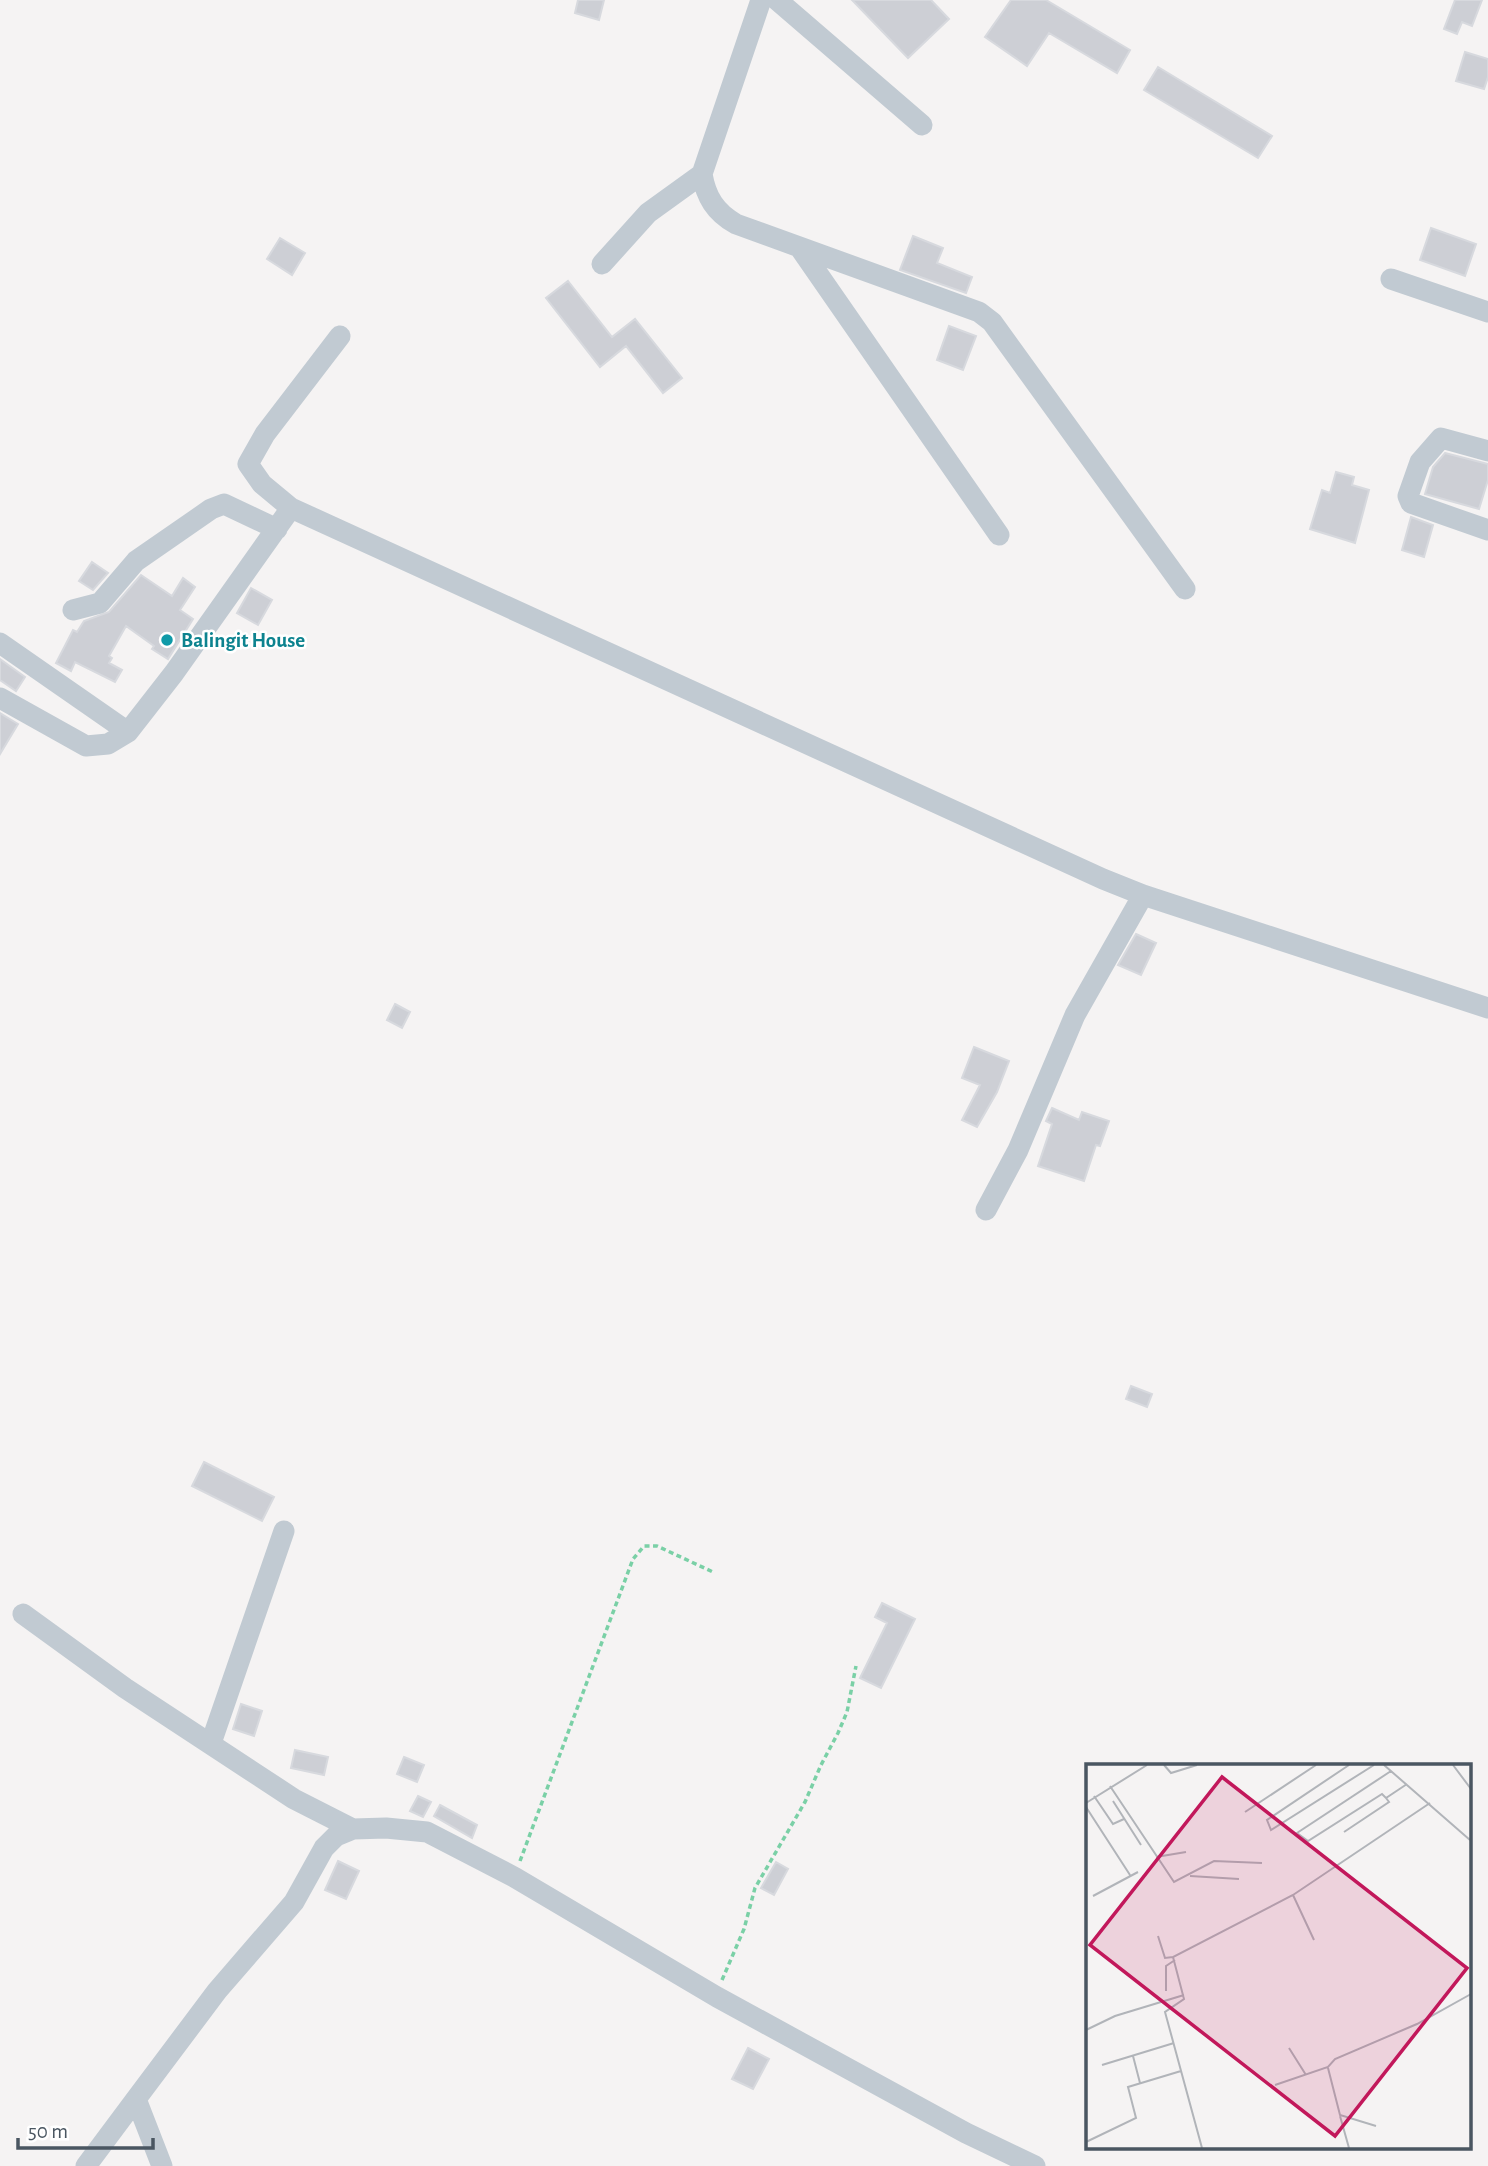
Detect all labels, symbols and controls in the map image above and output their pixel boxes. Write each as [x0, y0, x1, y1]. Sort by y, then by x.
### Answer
place label: Balingit House [181, 630, 305, 651]
marker: Balingit House [159, 632, 175, 648]
inset map [1086, 1764, 1470, 2148]
scale bar [18, 2106, 152, 2150]
text: 50 m [28, 2121, 68, 2142]

